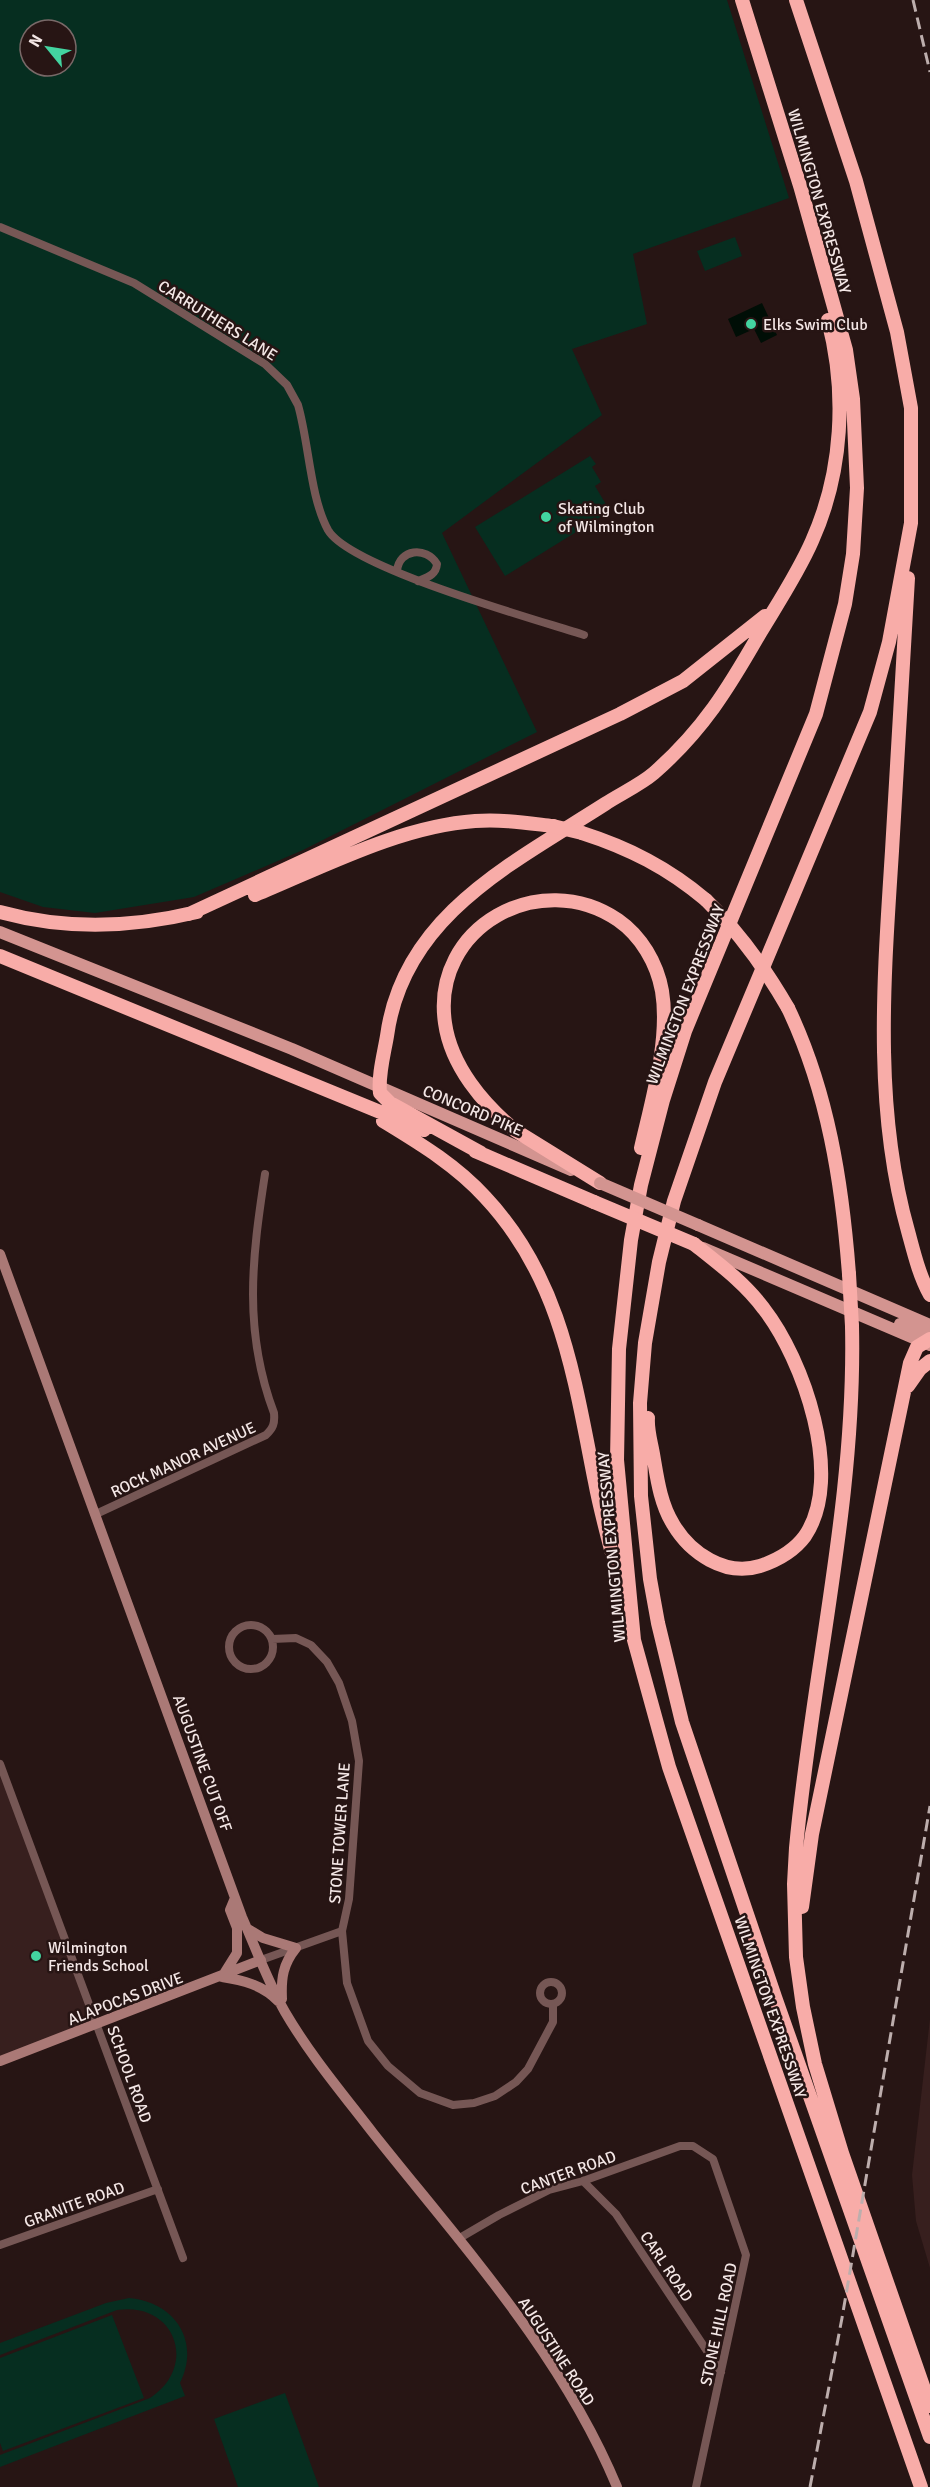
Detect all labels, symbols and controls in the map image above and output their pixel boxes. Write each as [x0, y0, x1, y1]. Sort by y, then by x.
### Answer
north arrow [18, 18, 78, 78]
text: N [24, 31, 47, 51]
street label: WILMINGTON EXPRESSWAY [783, 107, 855, 296]
street label: CARRUTHERS LANE [154, 276, 281, 366]
place label: Elks Swim Club [763, 315, 868, 335]
marker: Elks Swim Club [744, 317, 758, 331]
place label: Skating Club of Wilmington [558, 499, 655, 537]
marker: Skating Club of Wilmington [539, 510, 553, 524]
street label: WILMINGTON EXPRESSWAY [642, 901, 730, 1087]
street label: CONCORD PIKE [420, 1081, 526, 1141]
street label: ROCK MANOR AVENUE [108, 1418, 259, 1502]
street label: WILMINGTON EXPRESSWAY [594, 1451, 630, 1643]
street label: AUGUSTINE CUT OFF [168, 1692, 236, 1835]
street label: STONE TOWER LANE [325, 1762, 355, 1904]
street label: WILMINGTON EXPRESSWAY [729, 1914, 811, 2101]
place label: Wilmington Friends School [48, 1938, 149, 1976]
marker: Wilmington Friends School [29, 1949, 43, 1963]
street label: ALAPOCAS DRIVE [65, 1968, 186, 2030]
street label: SCHOOL ROAD [102, 2023, 156, 2126]
street label: CANTER ROAD [518, 2146, 619, 2199]
street label: GRANITE ROAD [21, 2177, 127, 2232]
street label: CARL ROAD [635, 2228, 697, 2306]
street label: STONE HILL ROAD [696, 2261, 742, 2387]
street label: AUGUSTINE ROAD [514, 2294, 599, 2410]

